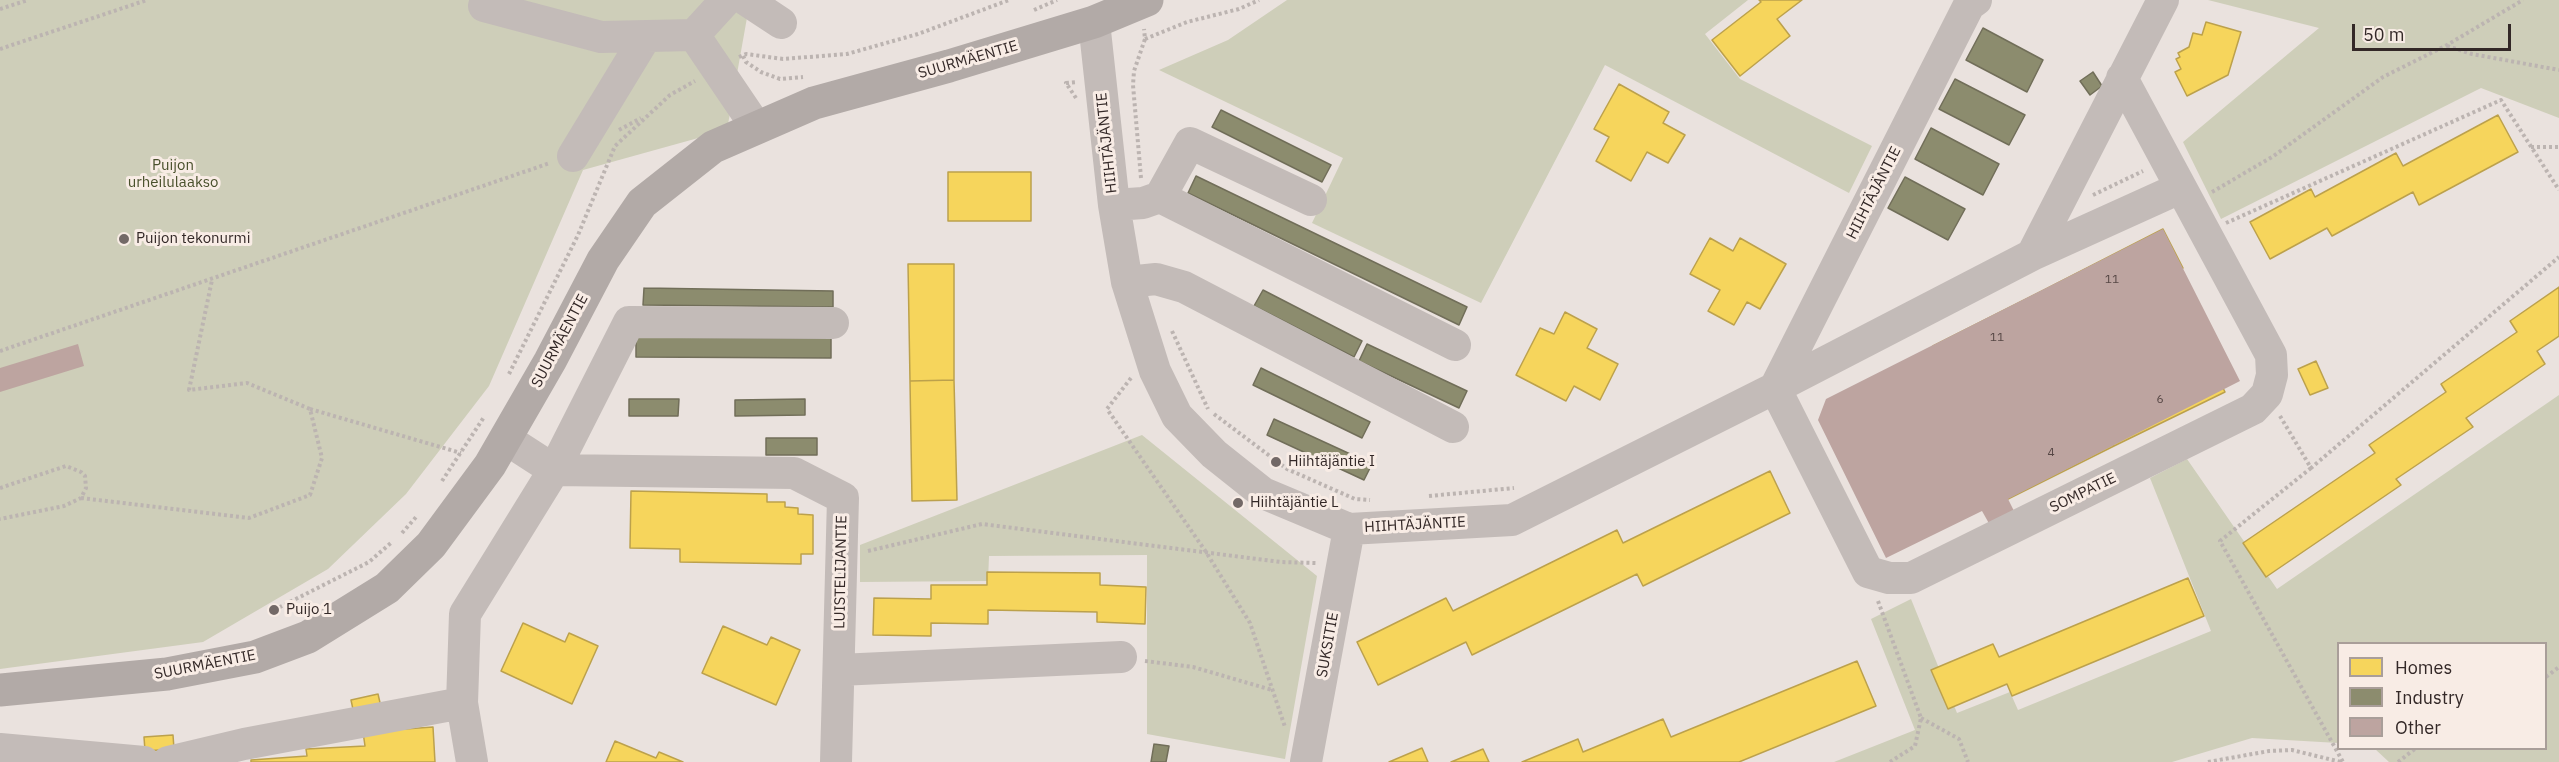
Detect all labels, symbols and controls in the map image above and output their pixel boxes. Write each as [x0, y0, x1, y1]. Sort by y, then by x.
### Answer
scale bar [2355, 12, 2514, 50]
text: 50 m [2363, 23, 2405, 46]
street label: SUURMÄENTIE [916, 37, 1020, 83]
street label: HIIHTÄJÄNTIE [1093, 92, 1121, 194]
street label: HIIHTÄJÄNTIE [1843, 144, 1905, 242]
park label: Puijon urheilulaakso [128, 157, 218, 192]
place label: Puijon tekonurmi [136, 230, 250, 248]
marker: Puijon tekonurmi [117, 232, 131, 246]
house number: 11 [2105, 273, 2119, 287]
street label: SUURMÄENTIE [528, 291, 592, 391]
house number: 11 [1990, 331, 2004, 345]
house number: 6 [2156, 393, 2164, 407]
house number: 4 [2047, 446, 2055, 460]
place label: Hiihtäjäntie I [1288, 453, 1375, 471]
marker: Hiihtäjäntie I [1269, 455, 1283, 469]
street label: SOMPATIE [2047, 469, 2119, 517]
place label: Hiihtäjäntie L [1250, 494, 1338, 512]
marker: Hiihtäjäntie L [1231, 496, 1245, 510]
street label: HIIHTÄJÄNTIE [1364, 513, 1466, 537]
street label: LUISTELIJANTIE [831, 515, 851, 629]
place label: Puijo 1 [286, 601, 332, 619]
marker: Puijo 1 [267, 603, 281, 617]
street label: SUKSITIE [1313, 611, 1343, 679]
legend [2337, 642, 2547, 750]
street label: SUURMÄENTIE [153, 646, 257, 684]
text: Homes [2395, 656, 2452, 679]
text: Industry [2395, 686, 2464, 709]
text: Other [2395, 716, 2441, 739]

